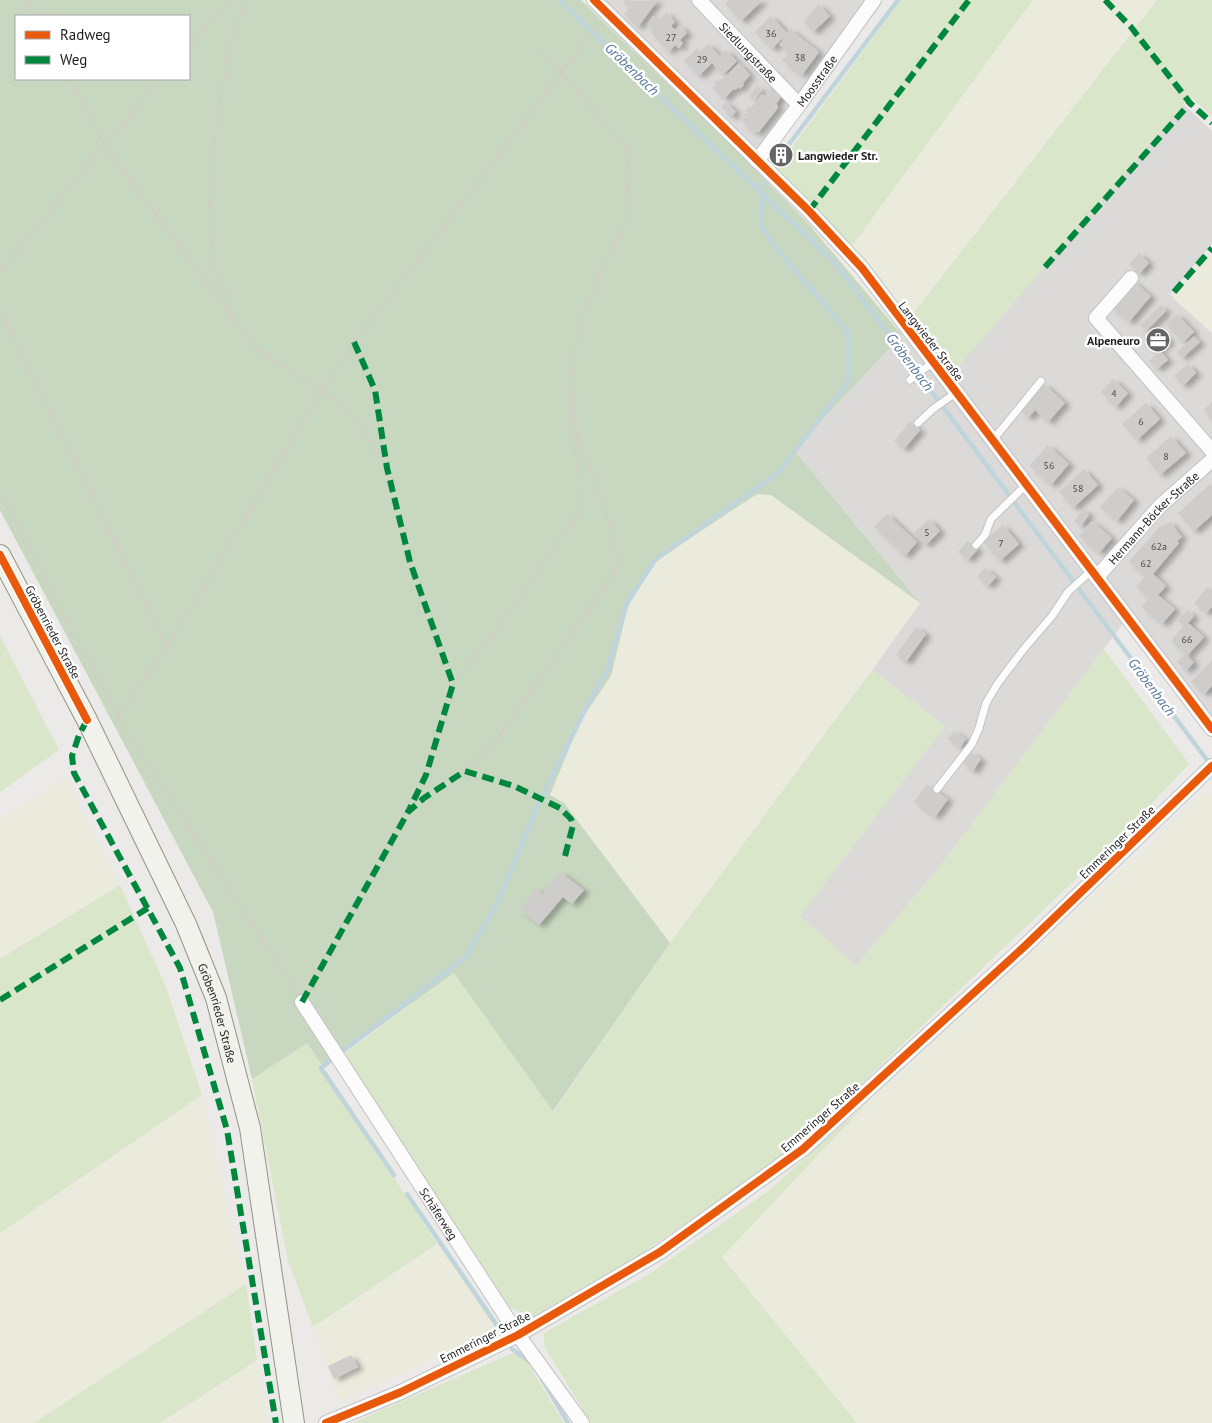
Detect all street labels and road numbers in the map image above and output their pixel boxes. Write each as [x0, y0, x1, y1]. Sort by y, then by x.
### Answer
street label: Siedlungstraße [716, 19, 781, 85]
street label: Moosstraße [793, 52, 840, 109]
street label: Langwieder Straße [895, 298, 967, 384]
street label: Hermann-Böcker-Straße [1105, 468, 1202, 567]
street label: Gröbenrieder Straße [22, 583, 84, 681]
street label: Emmeringer Straße [1076, 802, 1158, 882]
street label: Gröbenrieder Straße [195, 961, 240, 1065]
street label: Emmeringer Straße [778, 1079, 862, 1155]
street label: Schäferweg [417, 1184, 462, 1242]
street label: Emmeringer Straße [437, 1308, 533, 1366]

